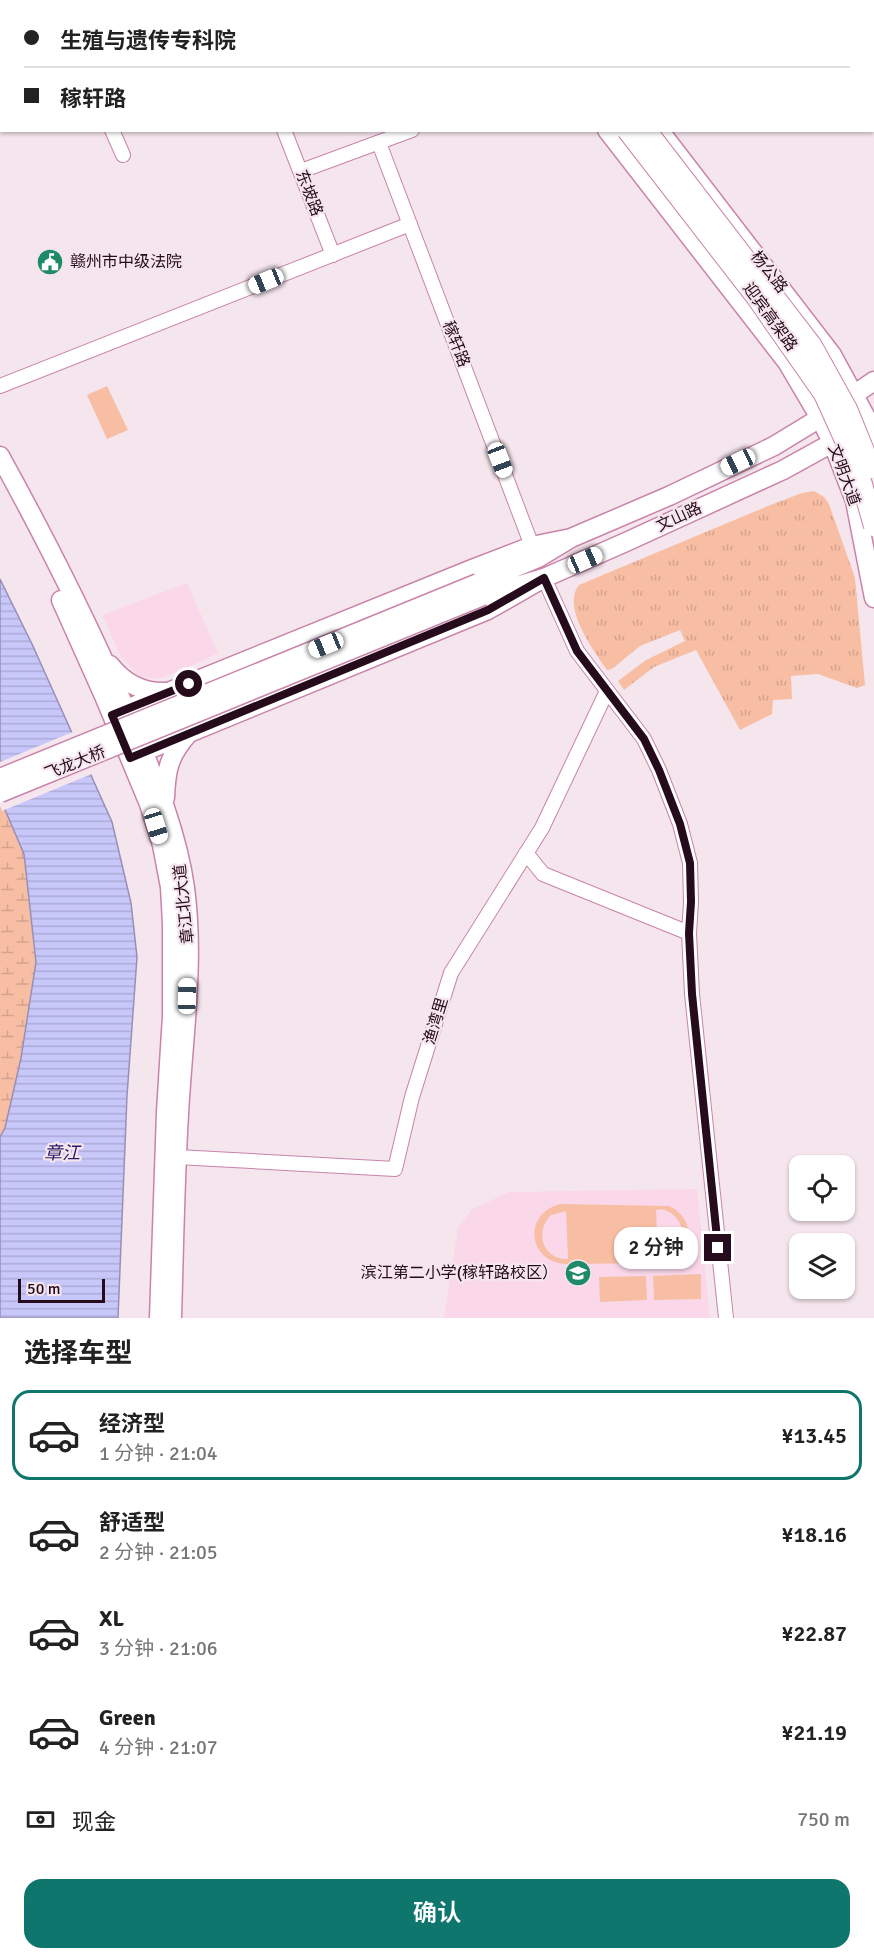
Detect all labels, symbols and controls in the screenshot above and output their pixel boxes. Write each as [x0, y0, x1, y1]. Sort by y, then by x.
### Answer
text: 生殖与遗传专科院 [60, 27, 236, 54]
text: 稼轩路 [60, 85, 126, 112]
street label: 东坡路 [291, 167, 327, 219]
public building icon: 赣州市中级法院 [35, 247, 65, 277]
street label: 杨公路 [746, 247, 792, 297]
place label: 赣州市中级法院 [70, 252, 182, 272]
car [246, 266, 286, 296]
street label: 迎宾高架路 [738, 279, 802, 355]
street label: 稼轩路 [438, 318, 474, 370]
car [485, 440, 515, 480]
street label: 文明大道 [824, 442, 864, 508]
car [718, 446, 758, 478]
street label: 文山路 [653, 498, 705, 536]
car [565, 544, 605, 576]
car [306, 630, 346, 660]
route start [175, 670, 202, 697]
street label: 飞龙大桥 [42, 742, 108, 784]
car [142, 806, 170, 846]
street label: 章江北大道 [170, 863, 198, 945]
car [178, 978, 196, 1014]
street label: 渔湾里 [419, 995, 453, 1047]
water label: 章江 [44, 1142, 82, 1164]
map controls [789, 1155, 855, 1299]
button: locate [789, 1155, 855, 1221]
callout: 2 分钟 [613, 1227, 697, 1269]
button: layers [789, 1233, 855, 1299]
route end [704, 1234, 731, 1261]
text: 2 分钟 [628, 1235, 684, 1260]
school or university icon: 滨江第二小学(稼轩路校区） [563, 1258, 593, 1288]
place label: 滨江第二小学(稼轩路校区） [361, 1263, 558, 1283]
scale bar [18, 1276, 105, 1304]
text: 50 m [27, 1279, 61, 1299]
text: 选择车型 [24, 1337, 132, 1370]
icon: car [27, 1408, 81, 1462]
text: 经济型 [99, 1410, 165, 1437]
text: ¥13.45 [782, 1422, 847, 1449]
text: 1 分钟 · 21:04 [99, 1441, 218, 1466]
icon: car [27, 1507, 81, 1561]
text: 舒适型 [99, 1509, 165, 1536]
text: ¥18.16 [782, 1521, 847, 1548]
text: 2 分钟 · 21:05 [99, 1540, 218, 1565]
text: XL [99, 1605, 124, 1632]
icon: car [27, 1606, 81, 1660]
text: ¥22.87 [782, 1620, 847, 1647]
text: 3 分钟 · 21:06 [99, 1636, 218, 1661]
text: Green [99, 1704, 156, 1731]
icon: car [27, 1705, 81, 1759]
text: ¥21.19 [782, 1719, 847, 1746]
text: 4 分钟 · 21:07 [99, 1735, 218, 1760]
icon: cash [24, 1803, 57, 1836]
text: 750 m [797, 1807, 850, 1832]
text: 现金 [72, 1808, 116, 1835]
button: 确认 [24, 1879, 850, 1948]

